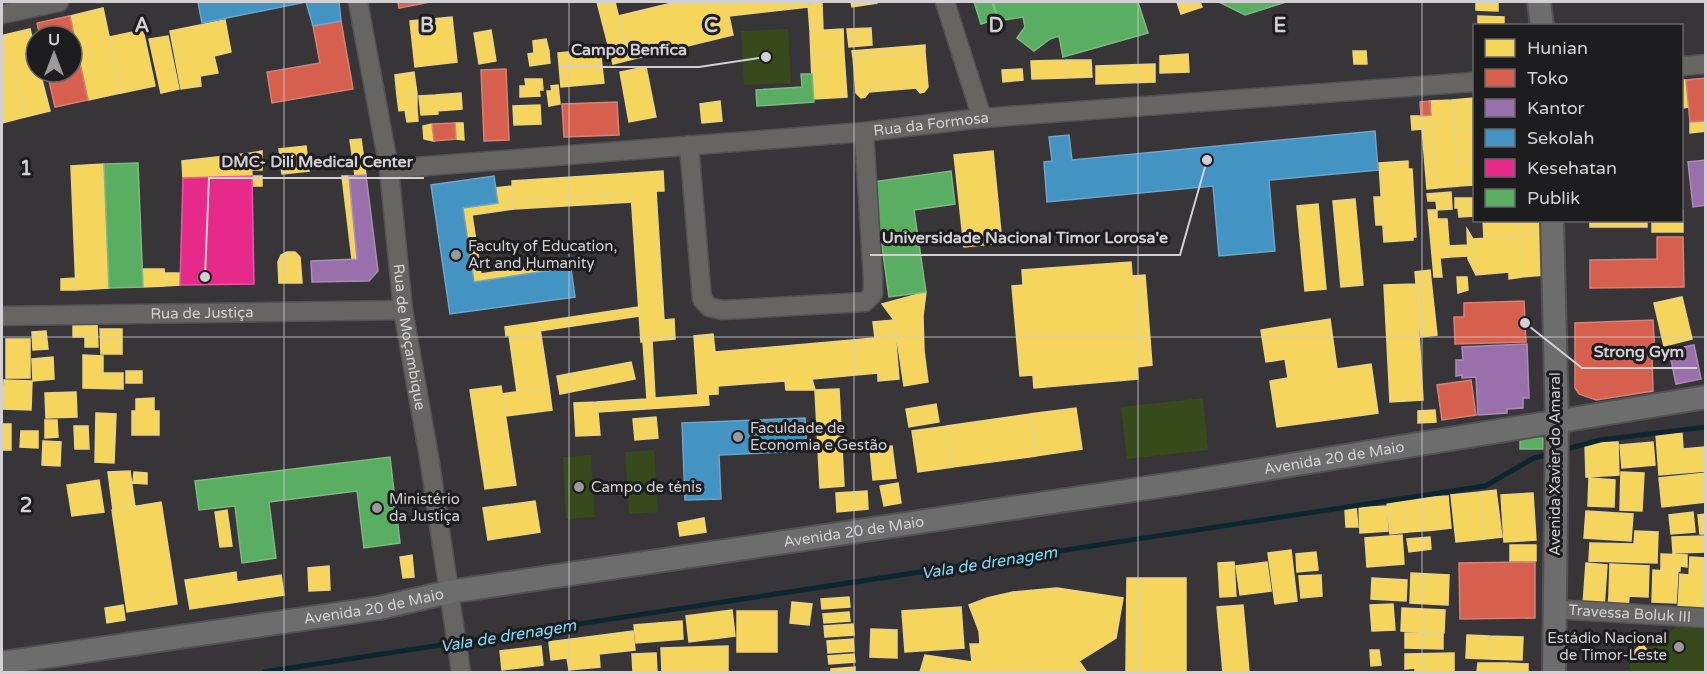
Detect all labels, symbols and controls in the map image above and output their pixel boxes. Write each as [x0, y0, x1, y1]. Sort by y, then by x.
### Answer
text: A [135, 14, 150, 38]
text: B [420, 14, 434, 38]
text: C [704, 14, 718, 38]
text: D [988, 14, 1004, 38]
text: E [1274, 14, 1287, 38]
north arrow [24, 24, 84, 84]
legend [1473, 24, 1683, 222]
text: U [48, 30, 60, 50]
callout: Campo Benfica [559, 33, 699, 67]
text: Hunian [1527, 37, 1588, 59]
text: Campo Benfica [571, 40, 687, 60]
text: Toko [1527, 67, 1568, 89]
text: Kantor [1527, 97, 1585, 119]
street label: Rua da Formosa [872, 109, 989, 140]
text: Sekolah [1527, 127, 1594, 149]
callout: DMC- Dili Medical Center [209, 144, 424, 178]
text: DMC- Dili Medical Center [221, 152, 414, 172]
text: 1 [20, 157, 32, 181]
text: Kesehatan [1527, 157, 1617, 179]
text: Publik [1527, 187, 1580, 209]
callout: Universidade Nacional Timor Lorosa'e [870, 221, 1180, 255]
text: Universidade Nacional Timor Lorosa'e [882, 228, 1168, 248]
place label: Faculty of Education, Art and Humanity [468, 237, 617, 272]
marker: Faculty of Education, Art and Humanity [449, 248, 463, 262]
street label: Rua de Moçambique [389, 263, 430, 411]
street label: Rua de Justiça [150, 303, 254, 323]
callout: Strong Gym [1582, 334, 1697, 368]
text: Strong Gym [1594, 342, 1684, 362]
street label: Avenida Xavier do Amaral [1546, 372, 1564, 556]
place label: Faculdade de Economia e Gestão [750, 419, 887, 454]
marker: Faculdade de Economia e Gestão [731, 430, 745, 444]
street label: Avenida 20 de Maio [1262, 438, 1406, 478]
place label: Campo de ténis [591, 478, 702, 496]
marker: Campo de ténis [572, 480, 586, 494]
place label: Ministério da Justiça [389, 490, 460, 525]
text: 2 [20, 494, 32, 518]
marker: Ministério da Justiça [370, 501, 384, 515]
street label: Avenida 20 de Maio [782, 512, 925, 551]
water label: Vala de drenagem [920, 542, 1059, 584]
street label: Avenida 20 de Maio [302, 585, 445, 628]
street label: Travessa Boluk III [1568, 601, 1692, 626]
water label: Vala de drenagem [439, 615, 578, 657]
place label: Estádio Nacional de Timor-Leste [1547, 629, 1667, 664]
marker: Estádio Nacional de Timor-Leste [1672, 640, 1686, 654]

